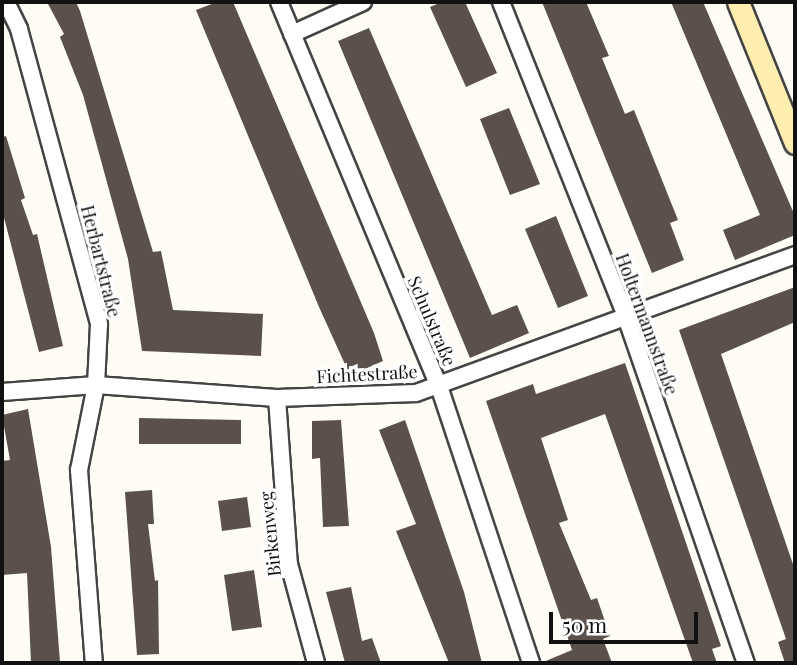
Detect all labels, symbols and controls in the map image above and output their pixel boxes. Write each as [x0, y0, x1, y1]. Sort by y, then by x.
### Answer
street label: Herbartstraße [77, 203, 125, 319]
street label: Holtermannstraße [611, 250, 683, 398]
street label: Schulstraße [403, 273, 461, 369]
street label: Fichtestraße [316, 361, 418, 387]
street label: Birkenweg [255, 490, 285, 578]
scale bar [552, 598, 701, 642]
text: 50 m [562, 610, 607, 638]

